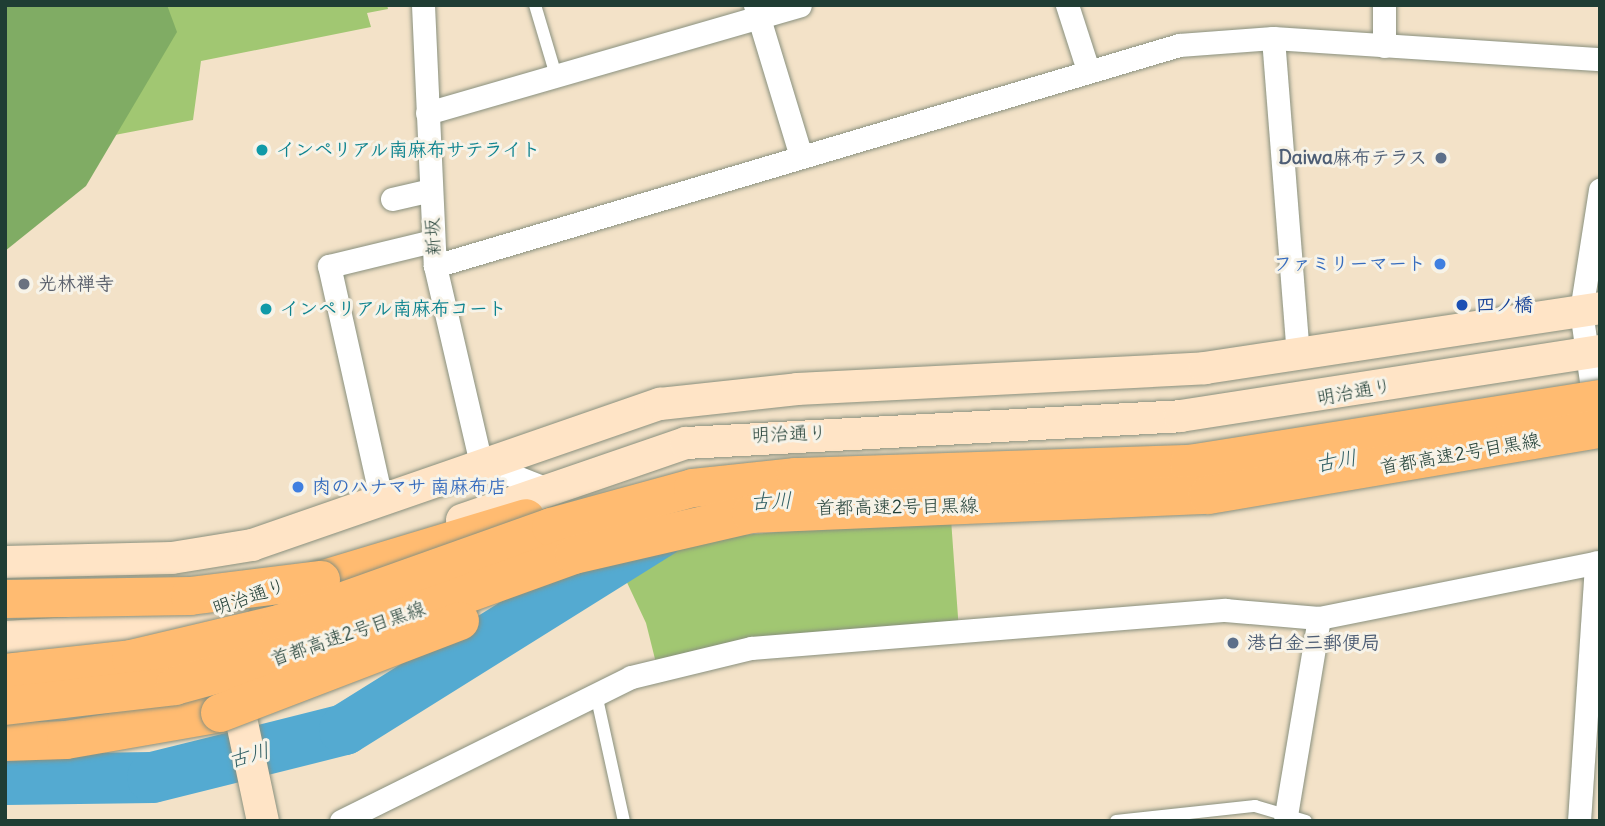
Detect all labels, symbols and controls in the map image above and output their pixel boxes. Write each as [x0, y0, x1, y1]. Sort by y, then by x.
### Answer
place label: インペリアル南麻布サテライト [276, 139, 542, 161]
marker: インペリアル南麻布サテライト [254, 142, 270, 158]
place label: Daiwa麻布テラス [1278, 147, 1427, 169]
marker: Daiwa麻布テラス [1433, 150, 1449, 166]
street label: 新坂 [420, 217, 446, 257]
place label: ファミリーマート [1274, 253, 1426, 275]
marker: ファミリーマート [1432, 256, 1448, 272]
place label: 光林禅寺 [38, 273, 114, 295]
marker: 光林禅寺 [16, 276, 32, 292]
place label: 四ノ橋 [1476, 294, 1533, 316]
marker: 四ノ橋 [1454, 297, 1470, 313]
place label: インペリアル南麻布コート [280, 298, 508, 320]
marker: インペリアル南麻布コート [258, 301, 274, 317]
street label: 明治通り [1315, 374, 1393, 410]
street label: 明治通り [751, 421, 827, 447]
street label: 首都高速2号目黒線 [1378, 429, 1542, 479]
water label: 古川 [1313, 445, 1359, 477]
place label: 肉のハナマサ 南麻布店 [312, 476, 507, 498]
marker: 肉のハナマサ 南麻布店 [290, 479, 306, 495]
water label: 古川 [750, 488, 792, 514]
street label: 首都高速2号目黒線 [816, 494, 978, 520]
street label: 明治通り [209, 574, 289, 620]
street label: 首都高速2号目黒線 [268, 597, 428, 671]
place label: 港白金三郵便局 [1247, 632, 1380, 654]
marker: 港白金三郵便局 [1225, 635, 1241, 651]
water label: 古川 [225, 737, 273, 773]

